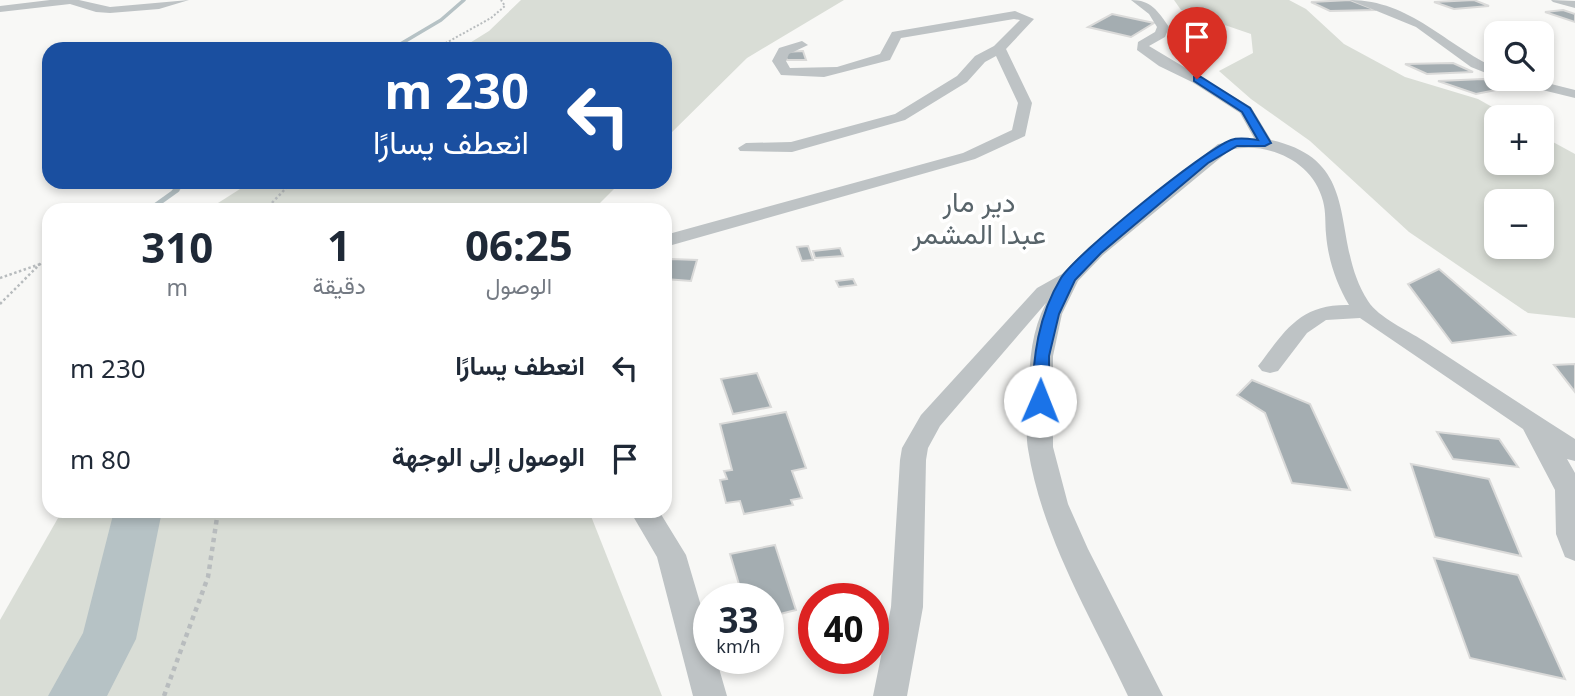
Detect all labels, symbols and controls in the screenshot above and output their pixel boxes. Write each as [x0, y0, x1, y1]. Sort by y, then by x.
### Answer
pin [1167, 7, 1227, 79]
icon: arrive [1178, 18, 1216, 56]
map controls [1484, 21, 1554, 259]
button: search [1484, 21, 1554, 91]
text: 230 m [384, 57, 529, 123]
icon: left [553, 70, 644, 161]
button: + [1484, 105, 1554, 175]
text: انعطف يسارًا [373, 120, 529, 163]
district label: دير مار عبدا المشمر [911, 182, 1046, 252]
button: − [1484, 189, 1554, 259]
text: 1 [327, 216, 351, 273]
text: 06:25 [465, 216, 573, 273]
text: 310 [141, 218, 213, 275]
text: دقيقة [312, 269, 366, 301]
text: الوصول [486, 269, 552, 301]
text: m [167, 271, 188, 303]
text: انعطف يسارًا [455, 347, 585, 383]
icon: left [606, 349, 644, 387]
text: 230 m [70, 350, 146, 386]
position arrow [1003, 364, 1077, 438]
text: الوصول إلى الوجهة [392, 438, 585, 474]
icon: arrive [606, 440, 644, 478]
text: 80 m [70, 441, 131, 477]
speed limit sign: 40 [798, 583, 889, 674]
text: 33 [718, 596, 759, 643]
text: km/h [716, 634, 761, 658]

